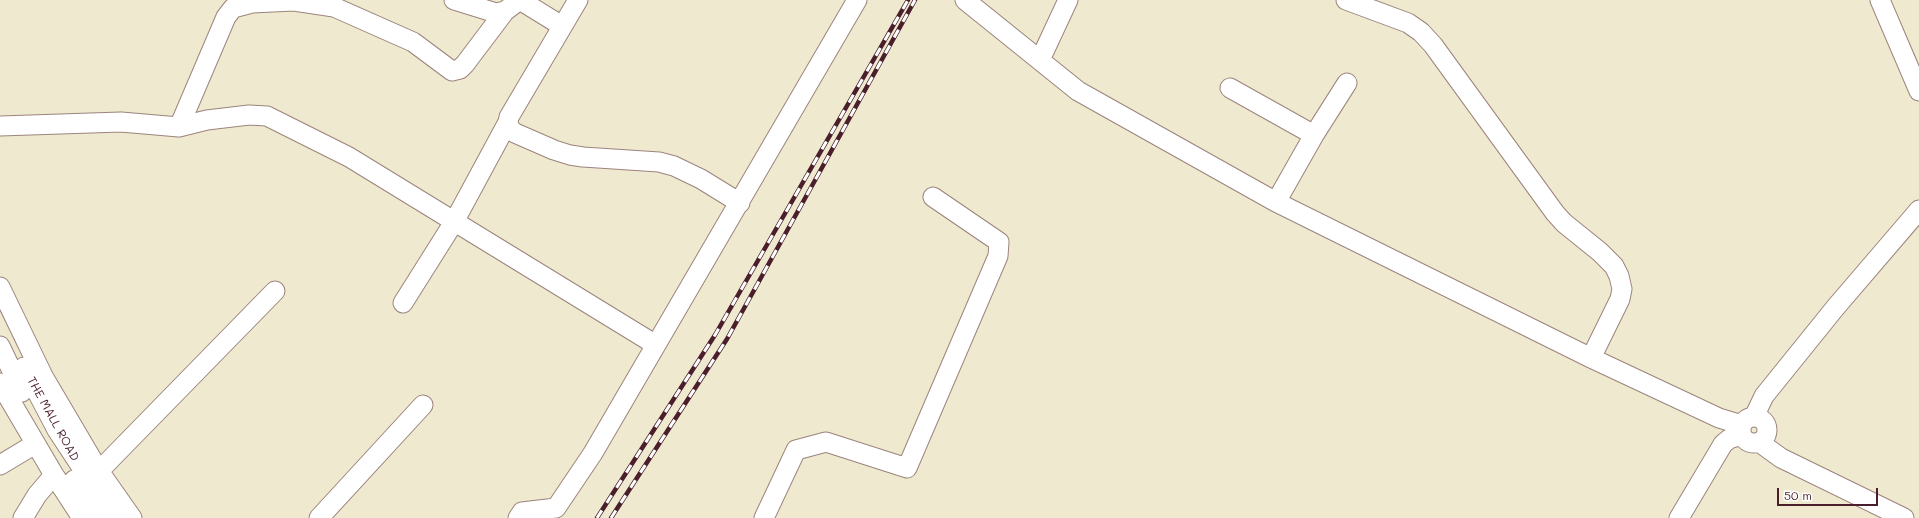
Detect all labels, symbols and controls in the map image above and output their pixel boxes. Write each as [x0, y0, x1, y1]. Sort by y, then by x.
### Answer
street label: THE MALL ROAD [24, 374, 82, 464]
scale bar [1779, 480, 1880, 506]
text: 50 m [1784, 487, 1812, 503]

